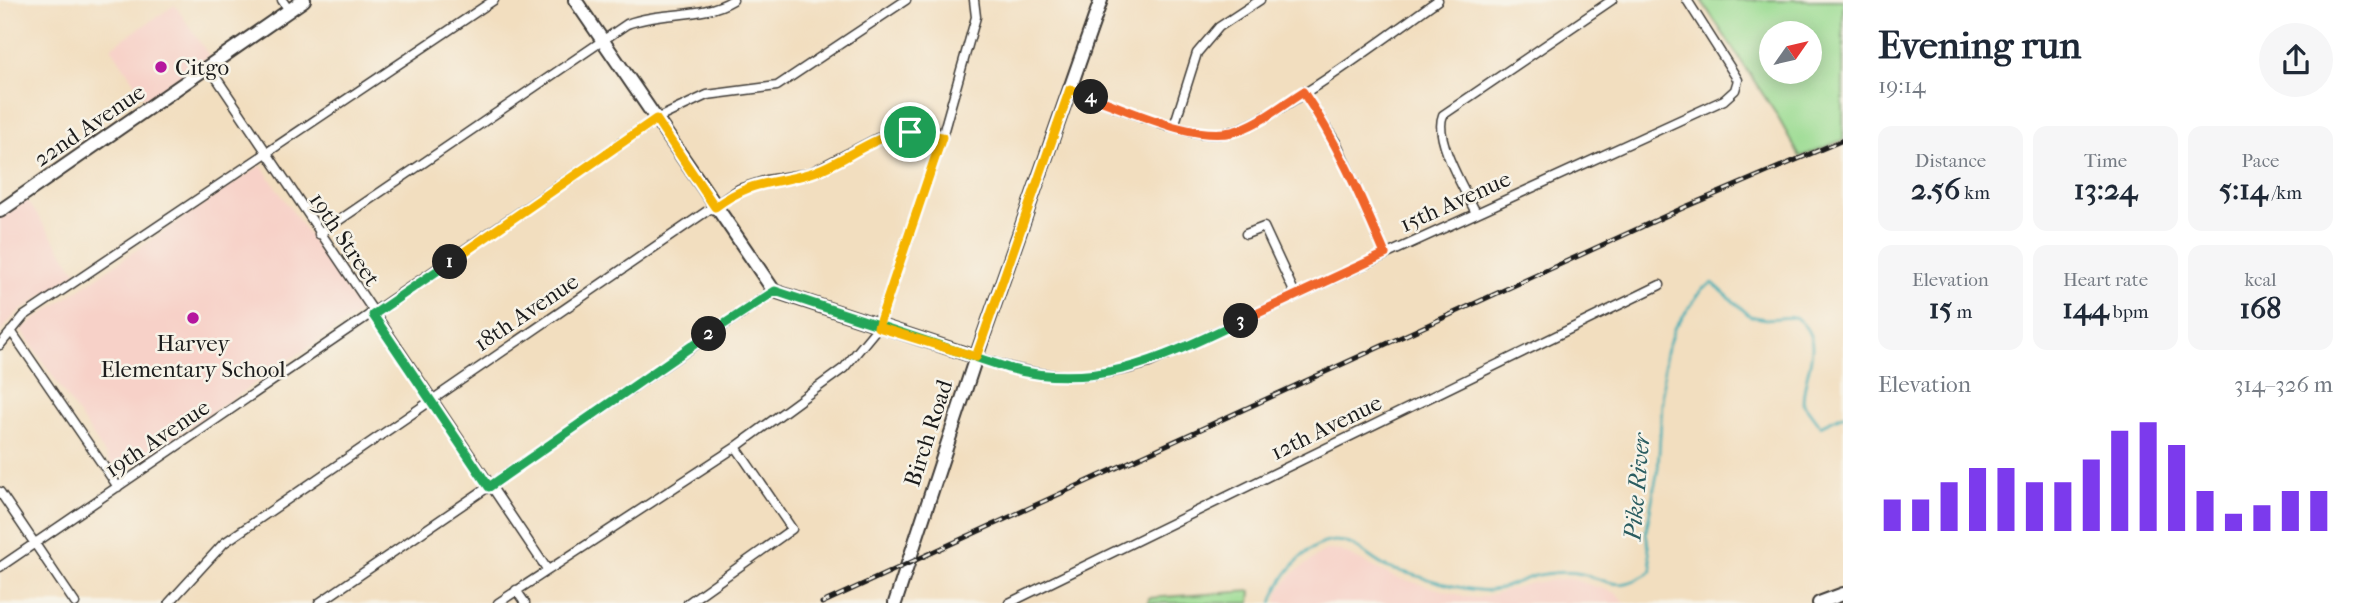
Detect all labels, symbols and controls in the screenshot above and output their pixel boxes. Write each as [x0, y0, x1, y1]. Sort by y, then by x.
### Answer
north arrow [1759, 21, 1822, 84]
map controls [1759, 21, 1822, 84]
text: Evening run [1878, 23, 2081, 68]
button: share [2259, 23, 2333, 97]
place label: Citgo [175, 54, 229, 81]
marker: Citgo [153, 59, 169, 75]
text: 19:14 [1878, 72, 1926, 99]
street label: 22nd Avenue [28, 78, 150, 173]
pin: 4 [1074, 80, 1108, 114]
text: 4 [1085, 85, 1096, 107]
pin [880, 102, 940, 162]
icon: arrive [891, 113, 929, 151]
text: Distance [1915, 150, 1986, 172]
text: Time [2084, 150, 2127, 172]
text: Pace [2242, 150, 2279, 172]
street label: 15th Avenue [1396, 165, 1515, 238]
text: 2.56 [1911, 172, 1960, 207]
text: 13:24 [2074, 172, 2137, 207]
text: 5:14 [2219, 172, 2268, 207]
text: km [1960, 182, 1990, 204]
text: /km [2268, 182, 2302, 204]
street label: 19th Street [303, 187, 386, 291]
pin: 1 [433, 244, 468, 280]
text: 1 [446, 250, 453, 272]
street label: 18th Avenue [469, 268, 584, 357]
text: Elevation [1912, 269, 1989, 291]
text: Heart rate [2063, 269, 2148, 291]
text: kcal [2245, 269, 2276, 291]
text: 15 [1929, 291, 1952, 326]
text: 144 [2062, 291, 2109, 326]
text: 168 [2240, 291, 2281, 326]
text: m [1952, 301, 1972, 323]
text: bpm [2109, 301, 2149, 323]
pin: 3 [1224, 304, 1258, 338]
text: 3 [1237, 309, 1244, 331]
marker: Harvey Elementary School [185, 310, 201, 326]
pin: 2 [692, 316, 726, 352]
text: 2 [704, 322, 713, 344]
place label: Harvey Elementary School [100, 330, 286, 383]
text: Elevation [1878, 371, 1971, 398]
text: 314–326 m [2234, 371, 2333, 398]
street label: Birch Road [899, 376, 959, 490]
street label: 12th Avenue [1266, 389, 1386, 466]
street label: 19th Avenue [100, 394, 215, 483]
water label: Pike River [1618, 430, 1656, 543]

